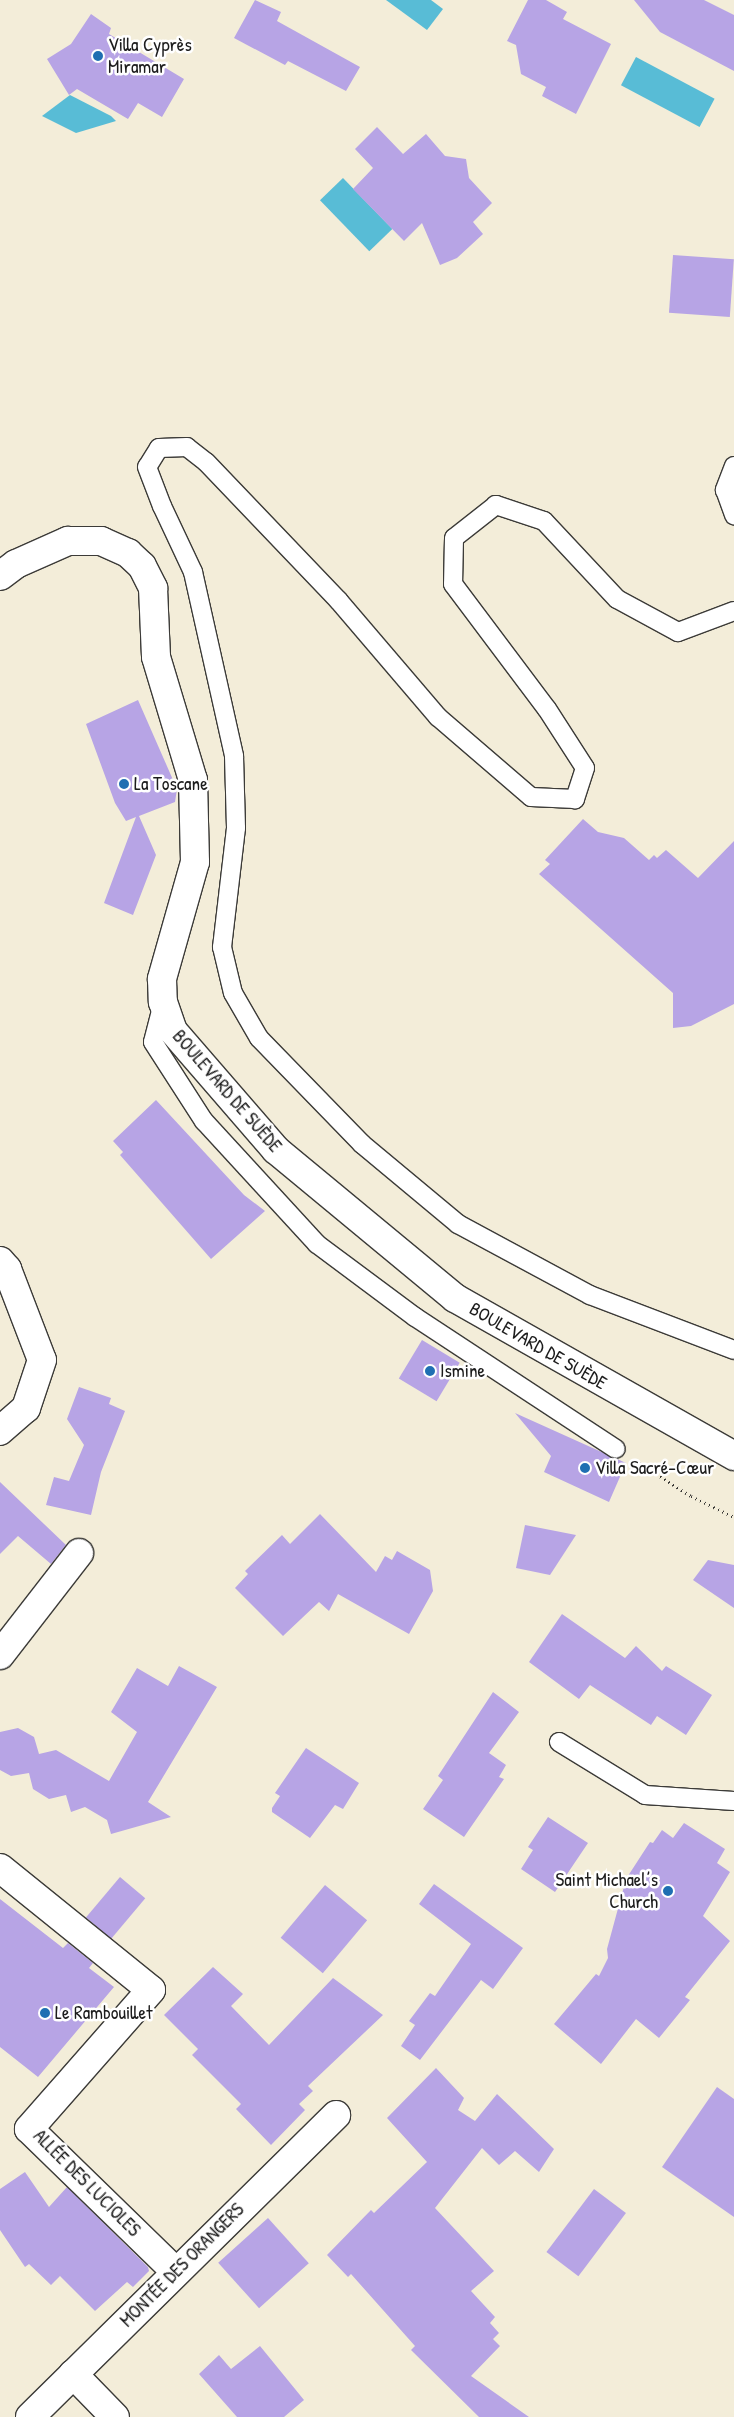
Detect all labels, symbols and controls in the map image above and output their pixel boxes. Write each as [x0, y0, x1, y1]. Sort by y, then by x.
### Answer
place label: Villa Cyprès Miramar [108, 34, 192, 78]
marker: Villa Cyprès Miramar [92, 50, 104, 62]
place label: La Toscane [134, 773, 208, 795]
marker: La Toscane [118, 778, 130, 790]
street label: BOULEVARD DE SUÈDE [168, 1025, 286, 1157]
street label: BOULEVARD DE SUÈDE [465, 1297, 611, 1395]
place label: Ismine [440, 1360, 485, 1382]
marker: Ismine [424, 1365, 436, 1377]
place label: Villa Sacré-Cœur [595, 1457, 714, 1479]
marker: Villa Sacré-Cœur [579, 1462, 591, 1474]
place label: Saint Michael’s Church [556, 1869, 658, 1913]
marker: Saint Michael’s Church [662, 1885, 674, 1897]
place label: Le Rambouillet [55, 2002, 153, 2024]
marker: Le Rambouillet [39, 2007, 51, 2019]
street label: ALLÉE DES LUCIOLES [29, 2125, 145, 2241]
street label: MONTÉE DES ORANGERS [115, 2198, 249, 2332]

